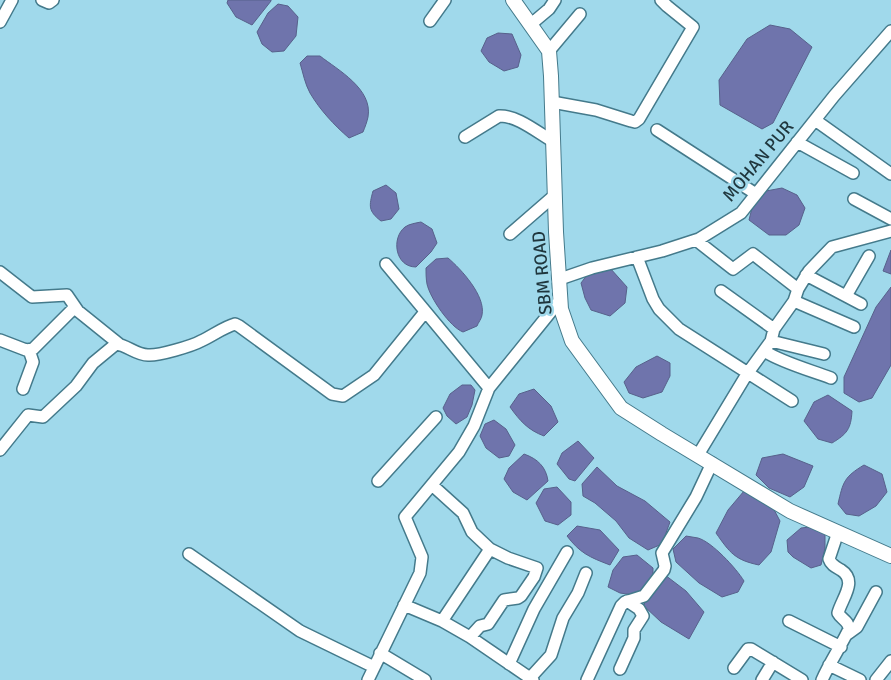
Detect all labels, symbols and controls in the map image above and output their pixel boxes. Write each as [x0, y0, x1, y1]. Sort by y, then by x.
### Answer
street label: MOHAN PUR [718, 116, 798, 206]
street label: SBM ROAD [527, 230, 557, 316]

